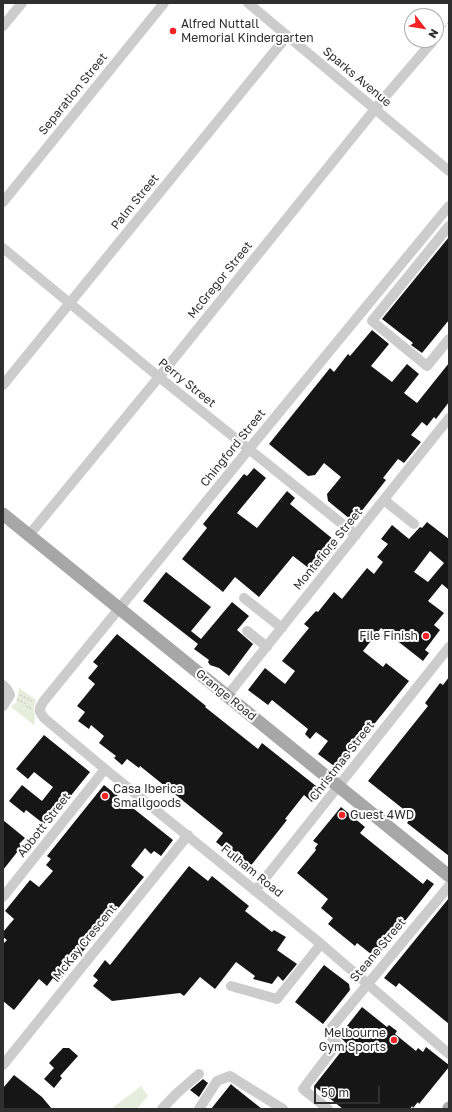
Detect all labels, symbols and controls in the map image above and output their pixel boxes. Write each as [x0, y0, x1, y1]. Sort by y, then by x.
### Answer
north arrow [404, 8, 444, 48]
place label: Alfred Nuttall Memorial Kindergarten [181, 17, 314, 45]
marker: Alfred Nuttall Memorial Kindergarten [168, 26, 178, 36]
text: N [426, 27, 442, 41]
street label: Sparks Avenue [320, 44, 394, 110]
street label: Separation Street [36, 50, 110, 138]
street label: Palm Street [108, 171, 162, 233]
street label: McGregor Street [185, 239, 255, 321]
street label: Perry Street [155, 355, 219, 411]
street label: Chingford Street [197, 406, 269, 490]
street label: Montefiore Street [291, 505, 365, 593]
place label: File Finish [359, 629, 418, 643]
marker: File Finish [421, 631, 431, 641]
street label: Grange Road [193, 666, 259, 724]
street label: Christmas Street [307, 718, 377, 804]
place label: Casa Iberica Smallgoods [113, 782, 183, 810]
street label: Abbott Street [14, 790, 74, 860]
marker: Casa Iberica Smallgoods [100, 791, 110, 801]
place label: Guest 4WD [350, 808, 414, 822]
marker: Guest 4WD [337, 810, 347, 820]
street label: Fulham Road [218, 842, 286, 900]
street label: McKay Crescent [50, 901, 120, 983]
street label: Steane Street [347, 915, 409, 985]
place label: Melbourne Gym Sports [319, 1026, 386, 1054]
marker: Melbourne Gym Sports [389, 1035, 399, 1045]
scale bar [316, 1078, 382, 1104]
text: 50 m [321, 1085, 349, 1100]

